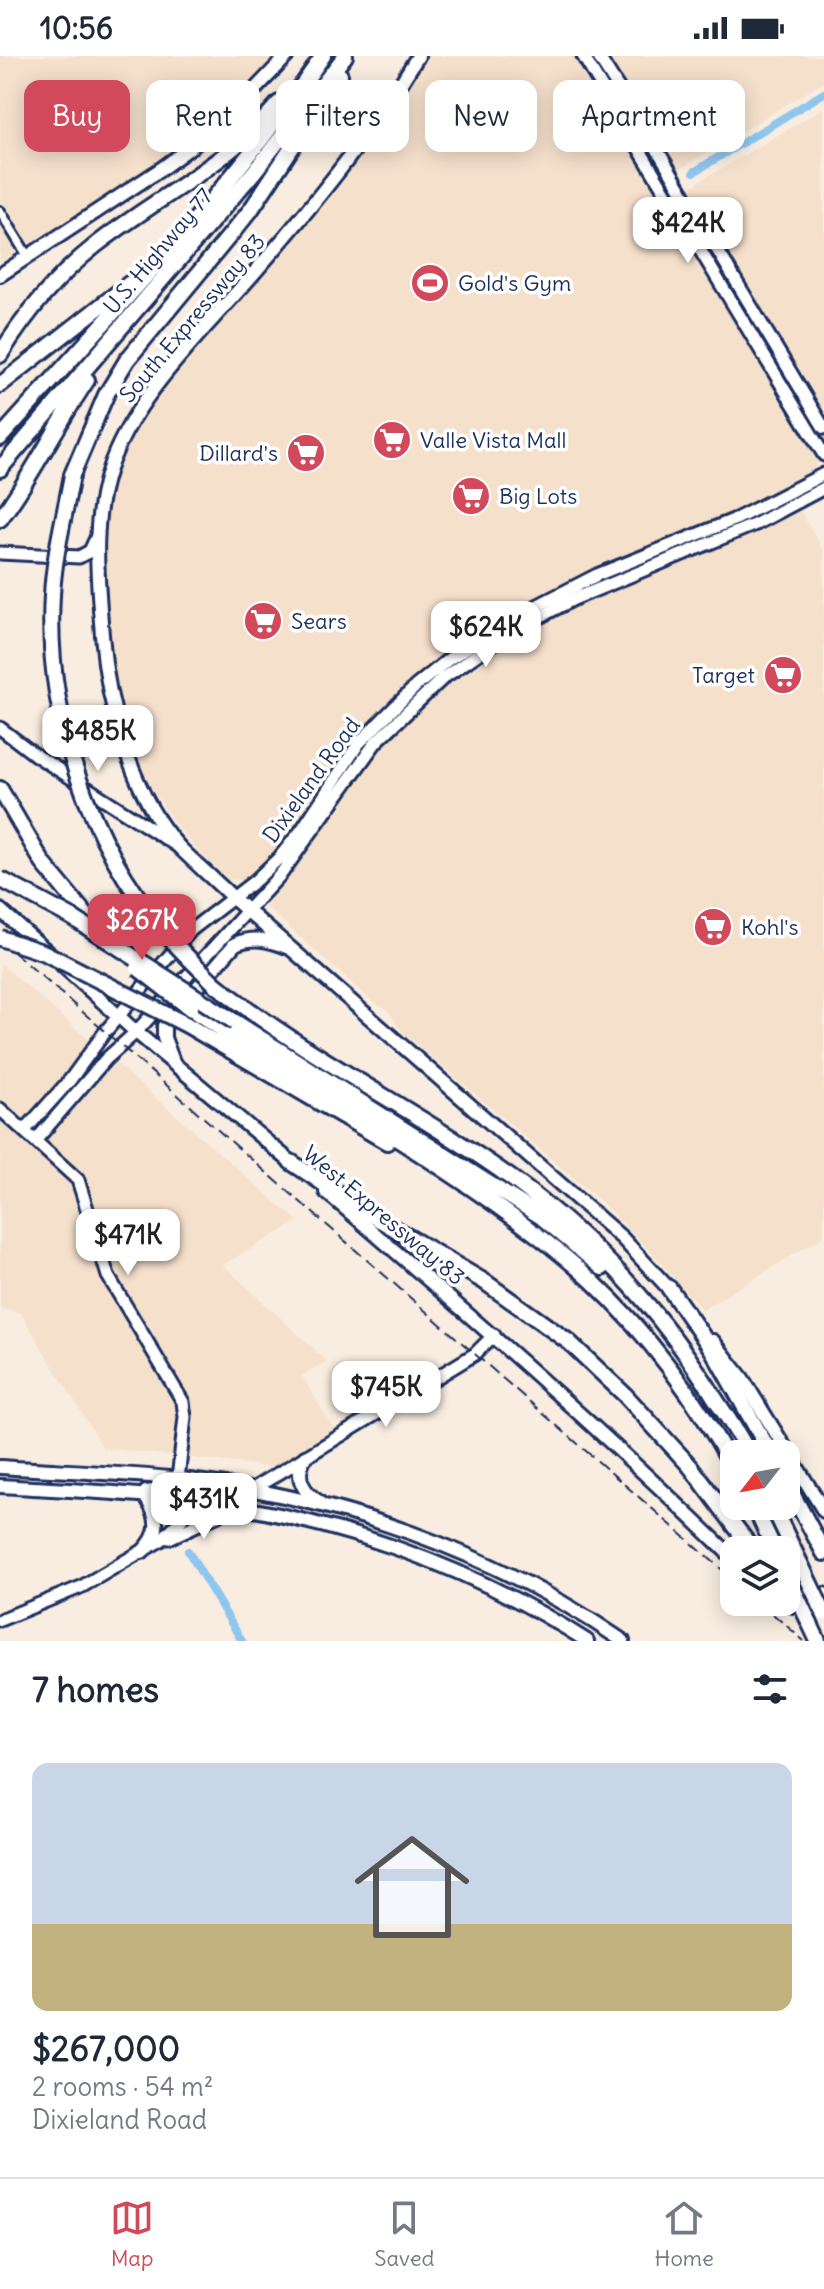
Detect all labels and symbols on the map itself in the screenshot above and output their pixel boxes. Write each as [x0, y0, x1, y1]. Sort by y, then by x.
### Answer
street label: U.S. Highway 77 [97, 182, 219, 320]
pin: $424K [632, 197, 744, 265]
street label: South Expressway 83 [113, 228, 271, 408]
sports icon: Gold's Gym [409, 262, 451, 304]
place label: Gold's Gym [458, 269, 571, 297]
supermarket icon: Valle Vista Mall [371, 419, 413, 461]
place label: Valle Vista Mall [420, 426, 566, 454]
supermarket icon: Dillard's [285, 432, 327, 474]
place label: Dillard's [199, 439, 278, 467]
supermarket icon: Big Lots [450, 475, 492, 517]
place label: Big Lots [499, 482, 577, 510]
supermarket icon: Sears [242, 600, 284, 642]
pin: $624K [430, 601, 542, 669]
place label: Sears [291, 607, 347, 635]
supermarket icon: Target [762, 654, 804, 696]
place label: Target [692, 661, 755, 689]
pin: $485K [42, 705, 154, 773]
street label: Dixieland Road [256, 712, 366, 848]
pin: $267K [86, 894, 198, 962]
supermarket icon: Kohl's [692, 906, 734, 948]
place label: Kohl's [741, 913, 799, 941]
street label: West Expressway 83 [297, 1139, 471, 1291]
pin: $471K [72, 1209, 184, 1277]
pin: $745K [330, 1361, 442, 1429]
north arrow [720, 1440, 800, 1520]
pin: $431K [148, 1473, 260, 1541]

